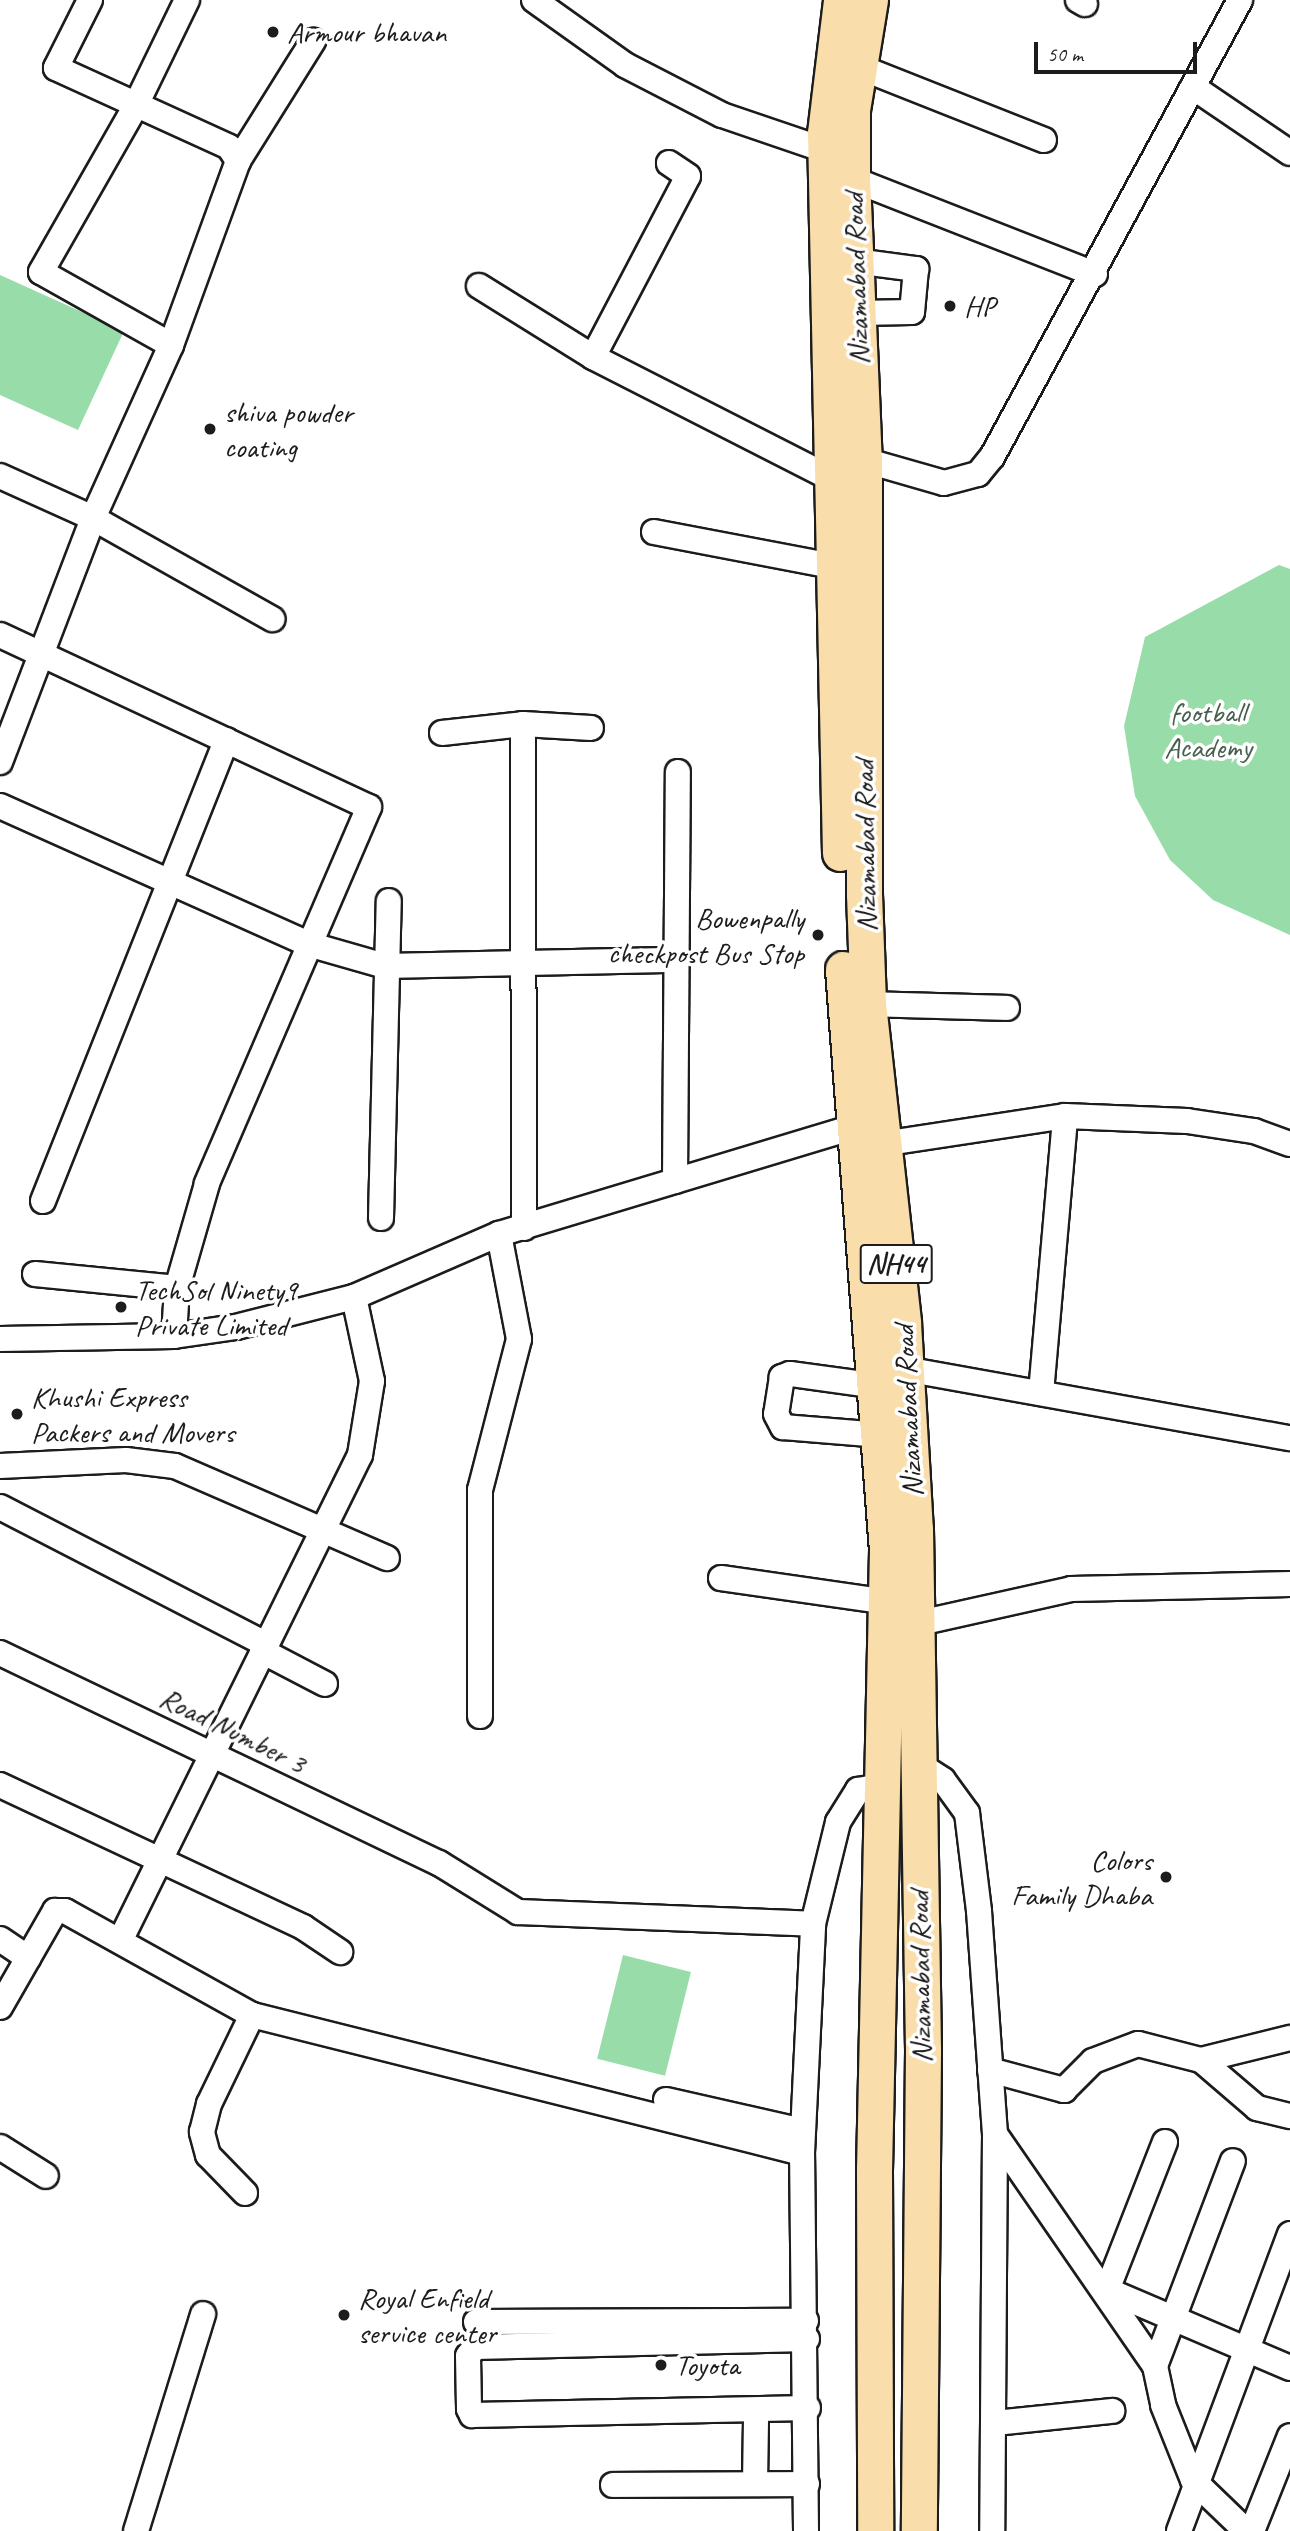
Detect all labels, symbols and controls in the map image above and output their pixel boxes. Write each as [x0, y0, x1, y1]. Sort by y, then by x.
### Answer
place label: Armour bhavan [287, 14, 446, 50]
marker: Armour bhavan [265, 24, 281, 40]
scale bar [1038, 28, 1201, 72]
text: 50 m [1047, 41, 1083, 67]
street label: Nizamabad Road [835, 193, 877, 365]
place label: HP [964, 288, 995, 324]
marker: HP [942, 298, 958, 314]
place label: shiva powder coating [224, 394, 352, 464]
marker: shiva powder coating [202, 421, 218, 437]
park label: football Academy [1164, 694, 1252, 764]
street label: Nizamabad Road [846, 760, 884, 932]
place label: Bowenpally checkpost Bus Stop [607, 900, 804, 970]
marker: Bowenpally checkpost Bus Stop [810, 927, 826, 943]
road number: NH44 [859, 1240, 933, 1288]
place label: TechSol Ninety9 Private Limited [135, 1272, 299, 1342]
marker: TechSol Ninety9 Private Limited [113, 1299, 129, 1315]
street label: Nizamabad Road [886, 1324, 930, 1498]
place label: Khushi Express Packers and Movers [31, 1379, 235, 1450]
marker: Khushi Express Packers and Movers [9, 1406, 25, 1422]
street label: Road Number 3 [154, 1679, 312, 1781]
place label: Colors Family Dhaba [1011, 1842, 1152, 1912]
marker: Colors Family Dhaba [1158, 1869, 1174, 1885]
street label: Nizamabad Road [901, 1891, 939, 2063]
place label: Royal Enfield service center [358, 2280, 496, 2350]
marker: Royal Enfield service center [336, 2307, 352, 2323]
place label: Toyota [675, 2347, 739, 2383]
marker: Toyota [653, 2357, 669, 2373]

